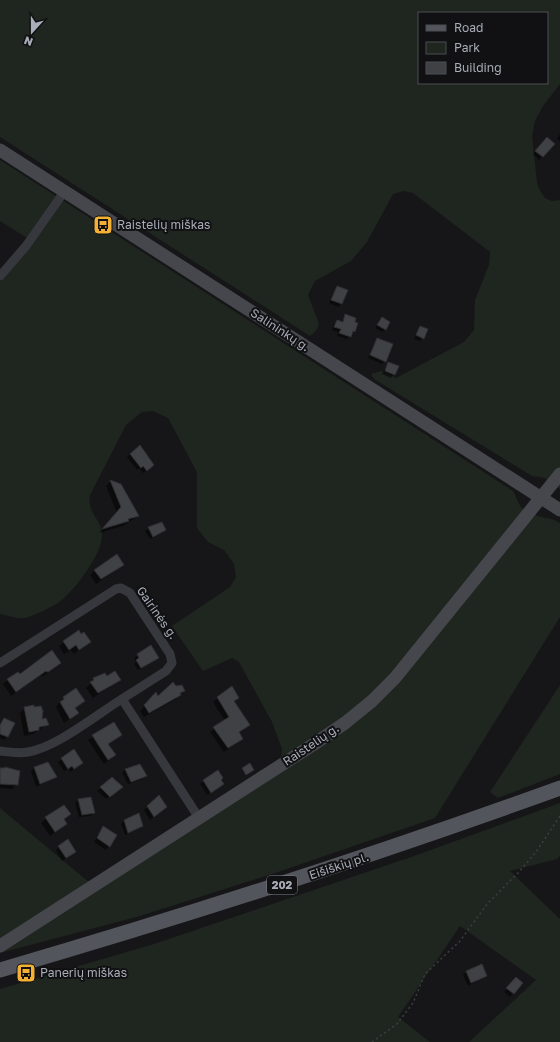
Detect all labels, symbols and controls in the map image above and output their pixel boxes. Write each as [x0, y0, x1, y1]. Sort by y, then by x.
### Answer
north arrow [12, 12, 52, 52]
legend [418, 12, 548, 84]
text: Road [454, 20, 483, 35]
text: N [22, 34, 34, 49]
text: Park [454, 40, 480, 55]
text: Building [454, 60, 502, 75]
bus stop icon: Raistelių miškas [92, 214, 114, 236]
place label: Raistelių miškas [117, 217, 210, 232]
street label: Salininkų g. [248, 305, 313, 354]
street label: Gairinės g. [134, 583, 181, 642]
street label: Raistelių g. [280, 720, 342, 769]
street label: Eišiškių pl. [307, 849, 371, 882]
road number: 202 [267, 876, 297, 894]
bus stop icon: Panerių miškas [15, 962, 37, 984]
place label: Panerių miškas [40, 965, 127, 980]

